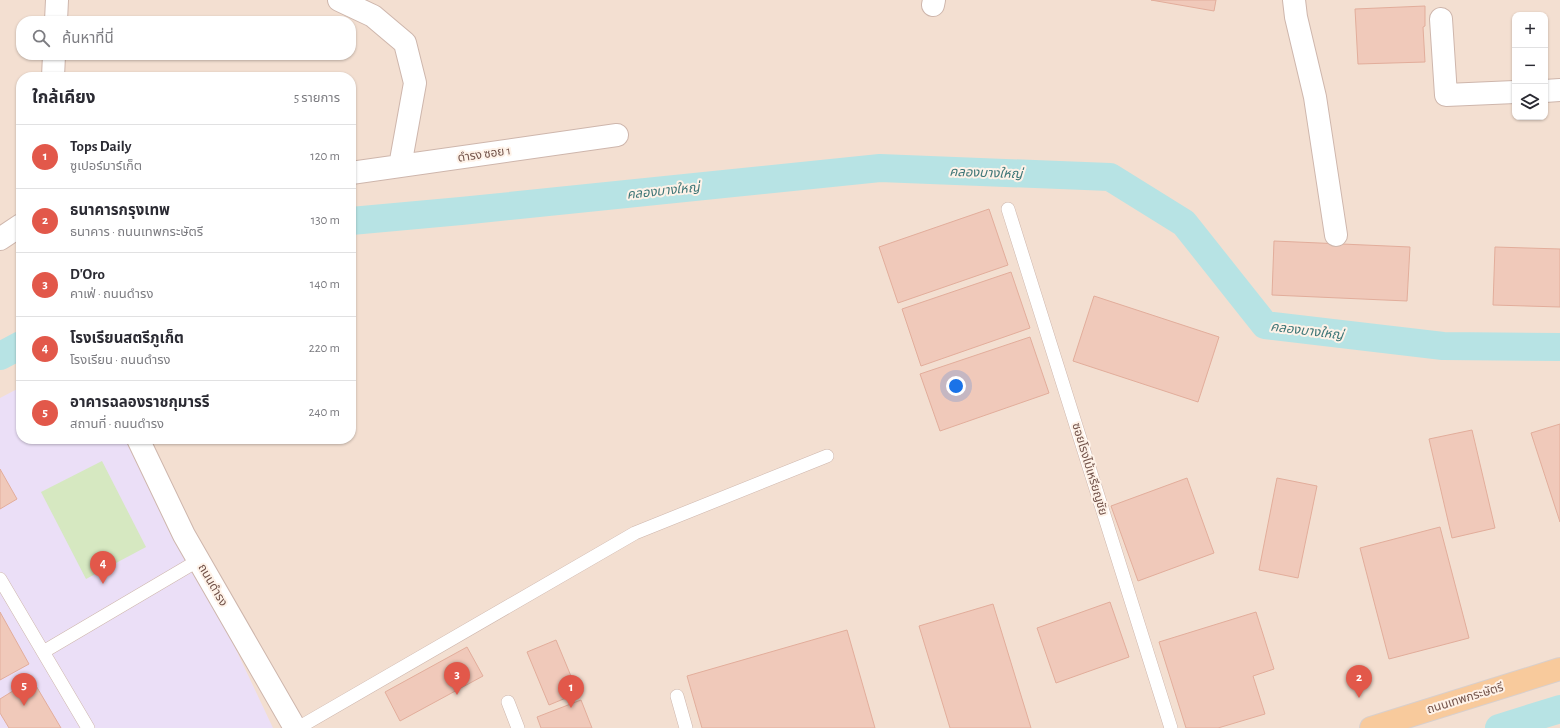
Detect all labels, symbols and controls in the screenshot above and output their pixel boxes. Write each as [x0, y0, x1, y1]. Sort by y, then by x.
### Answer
map controls [1512, 12, 1548, 120]
button: + [1512, 12, 1548, 48]
search box [16, 16, 356, 60]
icon: search [30, 27, 52, 49]
text: ค้นหาที่นี่ [62, 31, 114, 46]
button: − [1512, 48, 1548, 84]
button: layers [1512, 84, 1548, 120]
text: ใกล้เคียง [32, 89, 95, 106]
text: 5 รายการ [294, 92, 340, 105]
text: Tops Daily [70, 139, 131, 154]
street label: ดำรง ซอย 1 [457, 144, 511, 164]
text: 1 [43, 150, 47, 163]
text: 120 m [310, 150, 340, 163]
text: ซูเปอร์มาร์เก็ต [70, 160, 142, 173]
water label: คลองบางใหญ่ [949, 165, 1025, 181]
water label: คลองบางใหญ่ [626, 180, 702, 202]
text: ธนาคารกรุงเทพ [70, 203, 170, 218]
text: 2 [42, 214, 48, 227]
text: 130 m [311, 214, 340, 227]
text: ธนาคาร · ถนนเทพกระษัตรี [70, 226, 203, 239]
text: D'Oro [70, 267, 105, 282]
text: 3 [42, 278, 48, 291]
text: 140 m [310, 278, 340, 291]
text: คาเฟ่ · ถนนดำรง [70, 288, 153, 301]
water label: คลองบางใหญ่ [1270, 320, 1346, 343]
text: โรงเรียนสตรีภูเก็ต [70, 331, 184, 346]
text: 4 [42, 342, 48, 355]
text: 220 m [309, 342, 340, 355]
text: โรงเรียน · ถนนดำรง [70, 354, 171, 367]
your location [946, 376, 966, 396]
text: อาคารฉลองราชกุมารรี [70, 395, 210, 410]
text: 5 [42, 406, 48, 419]
text: 240 m [308, 406, 340, 419]
text: สถานที่ · ถนนดำรง [70, 418, 164, 431]
street label: ซอยโรงไม้เหรียญชัย [1070, 421, 1111, 517]
pin: 4 [90, 551, 116, 584]
street label: ถนนดำรง [196, 562, 230, 608]
pin: 3 [444, 662, 470, 695]
pin: 2 [1346, 665, 1372, 698]
pin: 5 [11, 673, 37, 706]
pin: 1 [558, 675, 584, 708]
street label: ถนนเทพกระษัตรี [1425, 681, 1505, 715]

